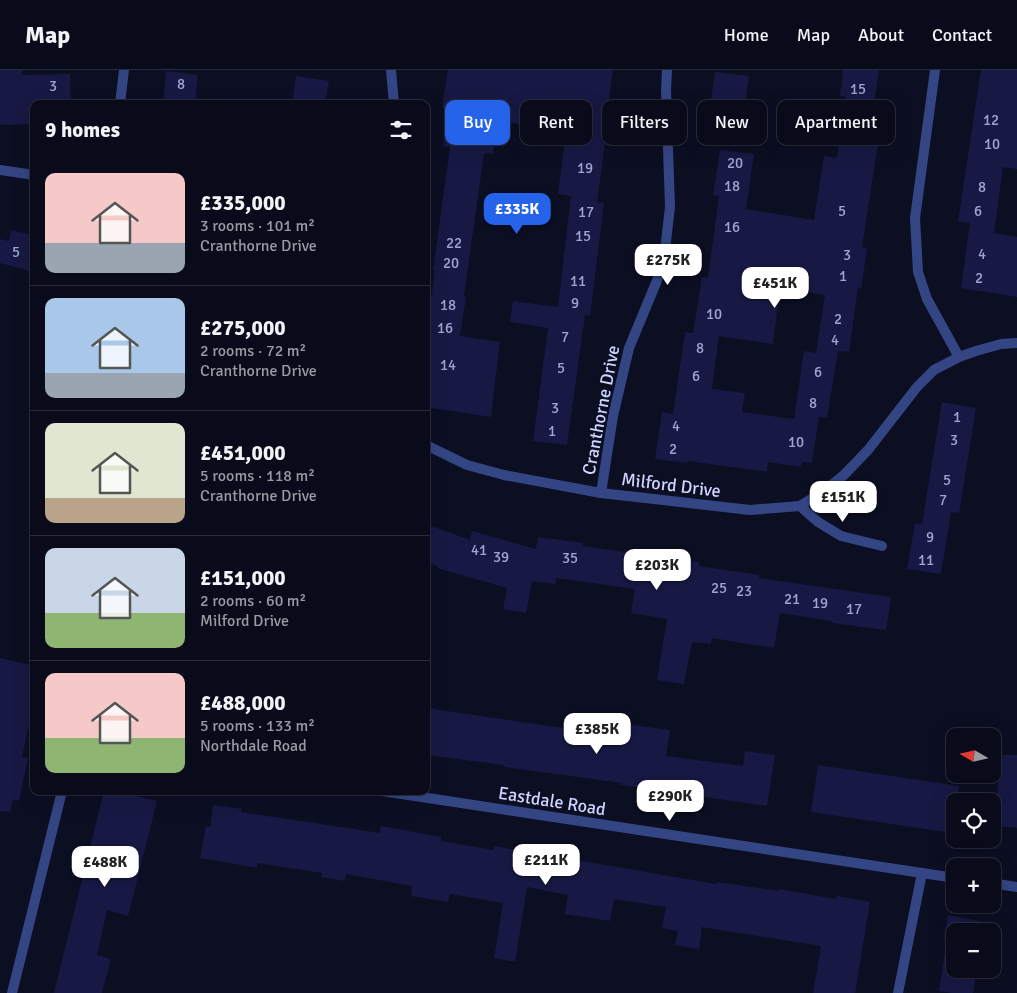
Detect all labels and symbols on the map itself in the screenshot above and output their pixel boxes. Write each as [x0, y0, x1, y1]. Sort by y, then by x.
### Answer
house number: 8 [177, 75, 185, 93]
house number: 3 [49, 77, 57, 95]
house number: 15 [850, 80, 866, 98]
house number: 12 [983, 111, 999, 129]
house number: 10 [984, 135, 1000, 153]
house number: 20 [727, 154, 743, 172]
house number: 19 [577, 159, 593, 177]
house number: 18 [724, 177, 740, 195]
house number: 8 [978, 178, 986, 196]
pin: £335K [482, 192, 552, 235]
house number: 5 [838, 202, 846, 220]
house number: 6 [974, 202, 982, 220]
house number: 17 [578, 203, 594, 221]
house number: 16 [724, 218, 740, 236]
house number: 15 [575, 227, 591, 245]
house number: 22 [446, 234, 462, 252]
house number: 5 [12, 243, 20, 261]
pin: £275K [633, 244, 703, 286]
house number: 4 [978, 245, 986, 263]
house number: 3 [843, 246, 851, 264]
house number: 20 [443, 254, 459, 272]
pin: £451K [740, 266, 810, 309]
house number: 1 [839, 267, 847, 285]
house number: 2 [975, 269, 983, 287]
house number: 11 [570, 272, 586, 290]
house number: 9 [571, 294, 579, 312]
house number: 18 [440, 296, 456, 314]
house number: 10 [706, 305, 722, 323]
house number: 2 [834, 310, 842, 328]
house number: 16 [437, 319, 453, 337]
house number: 7 [561, 328, 569, 346]
house number: 4 [831, 331, 839, 349]
house number: 8 [696, 339, 704, 357]
street label: Cranthorne Drive [578, 343, 624, 477]
house number: 14 [440, 356, 456, 374]
house number: 5 [557, 359, 565, 377]
house number: 6 [814, 363, 822, 381]
house number: 6 [692, 367, 700, 385]
house number: 8 [809, 394, 817, 412]
house number: 3 [551, 399, 559, 417]
house number: 1 [953, 408, 961, 426]
house number: 4 [672, 417, 680, 435]
house number: 1 [548, 422, 556, 440]
house number: 3 [950, 431, 958, 449]
house number: 10 [788, 433, 804, 451]
house number: 2 [669, 440, 677, 458]
street label: Milford Drive [620, 468, 722, 502]
house number: 5 [943, 471, 951, 489]
pin: £151K [808, 480, 878, 523]
house number: 7 [939, 491, 947, 509]
house number: 9 [926, 528, 934, 546]
house number: 41 [471, 541, 487, 559]
house number: 39 [493, 548, 509, 566]
pin: £203K [622, 548, 692, 591]
house number: 35 [562, 549, 578, 567]
house number: 11 [918, 551, 934, 569]
house number: 25 [711, 579, 727, 597]
house number: 23 [736, 582, 752, 600]
house number: 21 [784, 590, 800, 608]
house number: 19 [812, 594, 828, 612]
house number: 17 [846, 600, 862, 618]
pin: £385K [562, 712, 632, 755]
north arrow [946, 728, 1001, 782]
pin: £290K [635, 780, 705, 822]
street label: Eastdale Road [497, 782, 607, 820]
pin: £211K [511, 844, 581, 886]
pin: £488K [70, 846, 140, 888]

